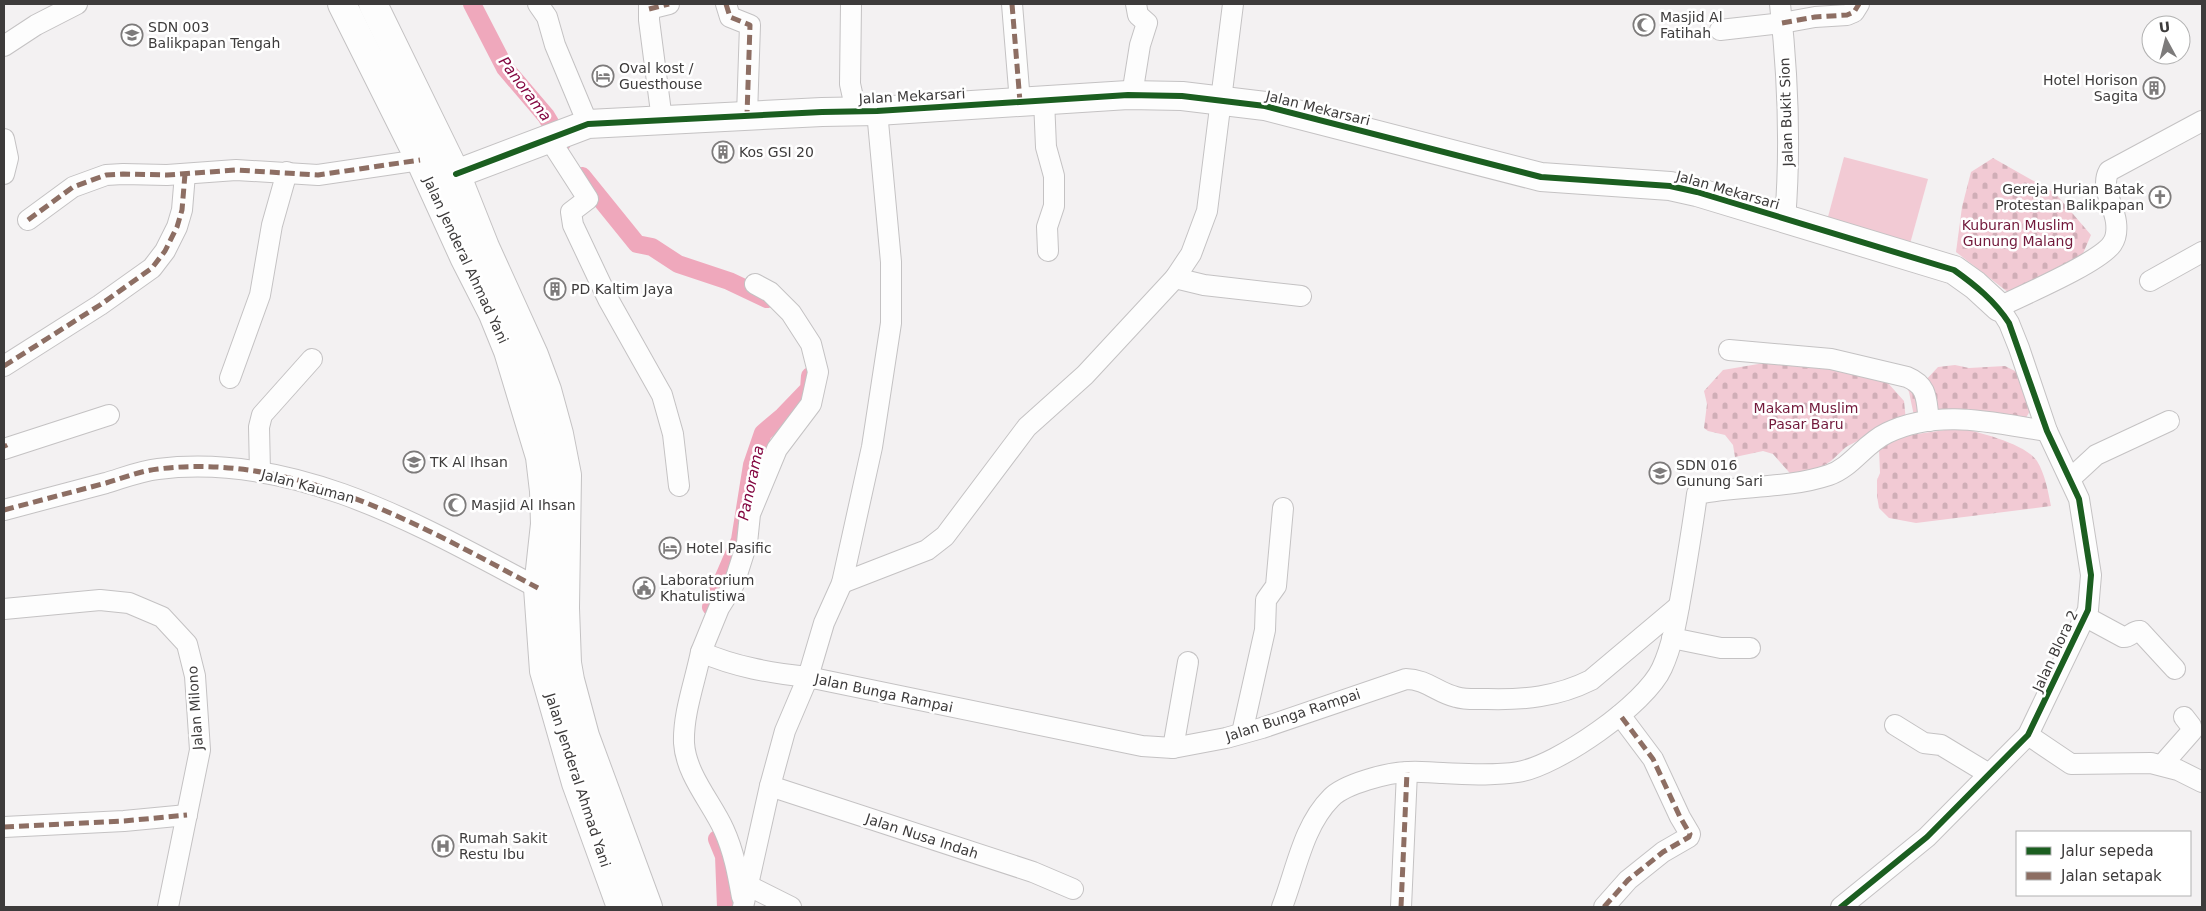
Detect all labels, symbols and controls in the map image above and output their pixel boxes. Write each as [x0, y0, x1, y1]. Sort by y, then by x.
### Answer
place label: Masjid Al Fatihah [1660, 9, 1723, 41]
mosque icon: Masjid Al Fatihah [1632, 13, 1656, 37]
north arrow [2141, 15, 2191, 65]
text: U [2158, 18, 2171, 36]
place label: SDN 003 Balikpapan Tengah [148, 19, 280, 51]
school or university icon: SDN 003 Balikpapan Tengah [120, 23, 144, 47]
water label: Panorama [495, 53, 555, 125]
street label: Jalan Bukit Sion [1776, 57, 1796, 168]
place label: Oval kost / Guesthouse [619, 60, 702, 92]
hotel icon: Oval kost / Guesthouse [591, 64, 615, 88]
place label: Hotel Horison Sagita [2043, 72, 2138, 104]
building icon: Hotel Horison Sagita [2142, 76, 2166, 100]
street label: Jalan Mekarsari [857, 85, 966, 107]
street label: Jalan Mekarsari [1263, 87, 1372, 129]
building icon: Kos GSI 20 [711, 140, 735, 164]
place label: Kos GSI 20 [739, 144, 814, 160]
street label: Jalan Mekarsari [1673, 167, 1782, 212]
street label: Jalan Jenderal Ahmad Yani [420, 173, 512, 346]
place label: Gereja Hurian Batak Protestan Balikpapan [1995, 181, 2145, 213]
church icon: Gereja Hurian Batak Protestan Balikpapan [2148, 185, 2172, 209]
park label: Kuburan Muslim Gunung Malang [1962, 217, 2074, 249]
building icon: PD Kaltim Jaya [543, 277, 567, 301]
place label: PD Kaltim Jaya [571, 281, 673, 297]
park label: Makam Muslim Pasar Baru [1754, 400, 1858, 432]
water label: Panorama [734, 444, 768, 522]
school or university icon: TK Al Ihsan [402, 450, 426, 474]
place label: TK Al Ihsan [429, 454, 508, 470]
place label: SDN 016 Gunung Sari [1676, 457, 1763, 489]
school or university icon: SDN 016 Gunung Sari [1648, 461, 1672, 485]
street label: Jalan Kauman [259, 466, 356, 506]
mosque icon: Masjid Al Ihsan [443, 493, 467, 517]
place label: Masjid Al Ihsan [471, 497, 576, 513]
hotel icon: Hotel Pasific [658, 536, 682, 560]
place label: Hotel Pasific [686, 540, 772, 556]
place label: Laboratorium Khatulistiwa [660, 572, 754, 604]
public building icon: Laboratorium Khatulistiwa [632, 576, 656, 600]
street label: Jalan Blora 2 [2029, 608, 2081, 695]
street label: Jalan Milono [184, 665, 206, 752]
street label: Jalan Bunga Rampai [813, 670, 955, 715]
street label: Jalan Bunga Rampai [1223, 686, 1362, 745]
street label: Jalan Jenderal Ahmad Yani [542, 690, 614, 869]
street label: Jalan Nusa Indah [863, 810, 980, 862]
place label: Rumah Sakit Restu Ibu [459, 830, 548, 862]
legend [2016, 831, 2191, 896]
hospital icon: Rumah Sakit Restu Ibu [431, 834, 455, 858]
text: Jalur sepeda [2060, 842, 2154, 860]
text: Jalan setapak [2060, 867, 2162, 885]

